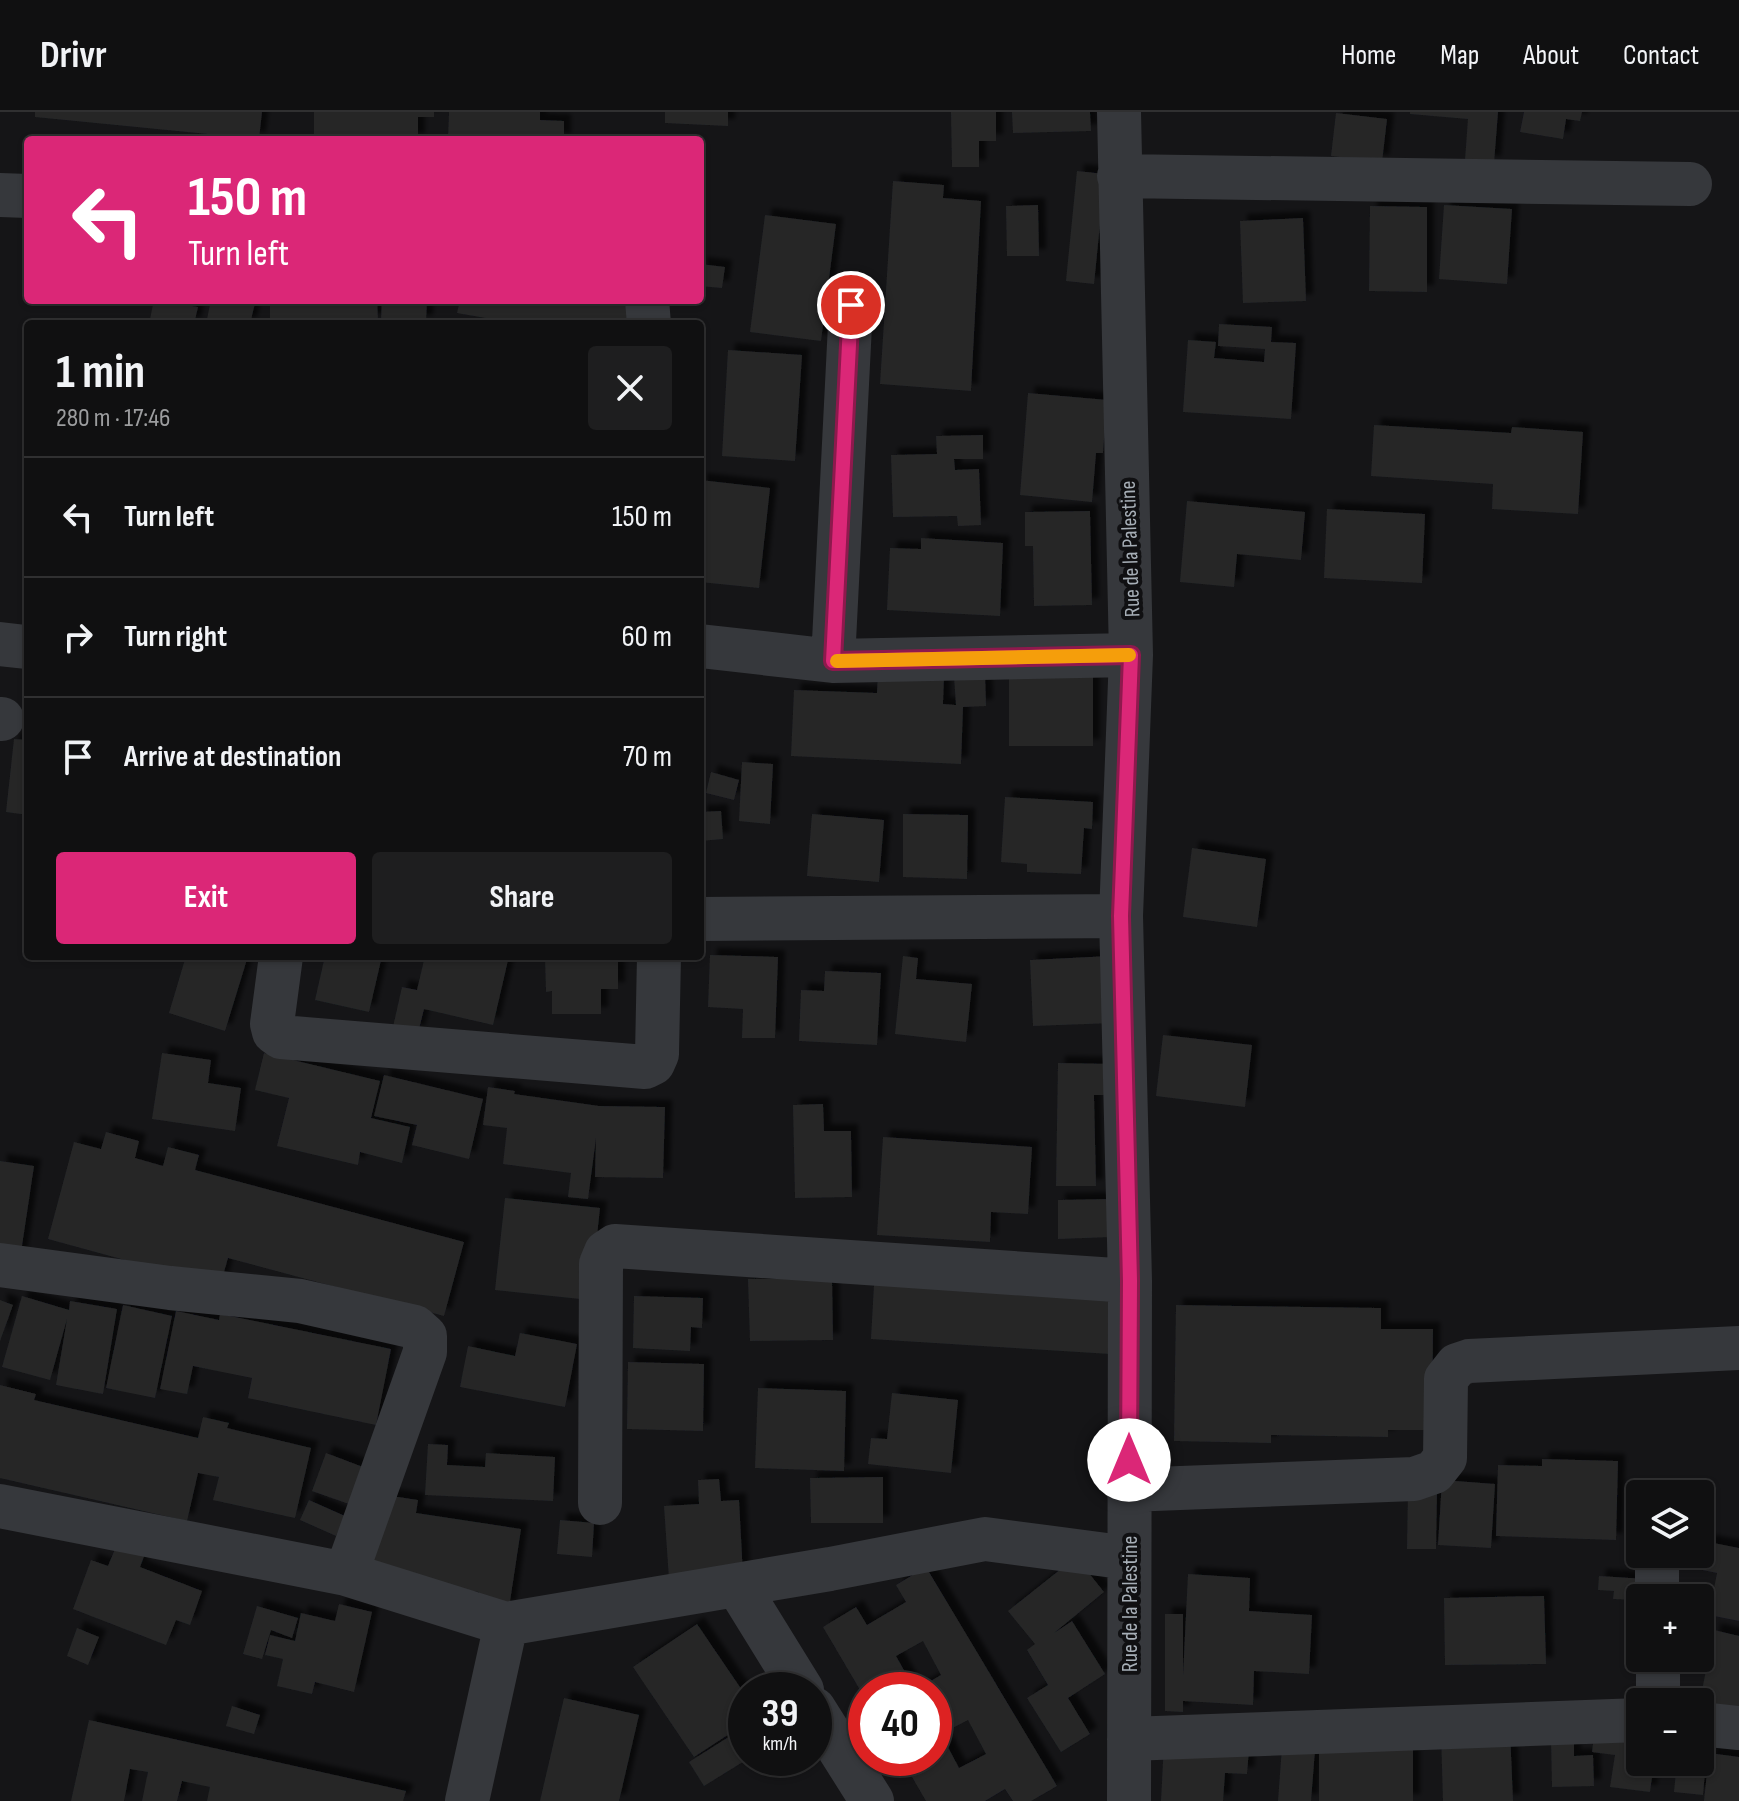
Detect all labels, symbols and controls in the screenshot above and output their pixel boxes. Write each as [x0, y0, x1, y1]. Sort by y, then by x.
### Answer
text: Drivr [40, 33, 107, 78]
text: Home [1341, 39, 1396, 72]
text: Map [1440, 39, 1479, 72]
text: About [1523, 39, 1579, 72]
text: Contact [1623, 39, 1699, 72]
text: 150 m [188, 165, 307, 232]
icon: left [56, 168, 160, 272]
text: Turn left [188, 233, 289, 276]
pin [817, 271, 885, 339]
icon: arrive [829, 283, 873, 327]
text: 1 min [56, 344, 145, 401]
button: close [588, 346, 672, 430]
text: 280 m · 17:46 [56, 403, 170, 434]
street label: Rue de la Palestine [1115, 480, 1146, 618]
icon: left [56, 495, 100, 539]
text: Turn left [124, 499, 214, 535]
text: 150 m [612, 499, 672, 535]
icon: right [56, 615, 100, 659]
text: Turn right [124, 619, 227, 655]
text: 60 m [621, 619, 672, 655]
icon: arrive [56, 735, 100, 779]
text: Arrive at destination [124, 739, 341, 775]
text: 70 m [623, 739, 672, 775]
button: Exit [56, 852, 356, 944]
button: Share [372, 852, 672, 944]
position arrow [1087, 1418, 1171, 1502]
map controls [1626, 1480, 1714, 1776]
button: layers [1626, 1480, 1714, 1568]
street label: Rue de la Palestine [1117, 1536, 1144, 1672]
button: + [1626, 1584, 1714, 1672]
speed limit sign: 40 [848, 1672, 952, 1776]
button: − [1626, 1688, 1714, 1776]
text: 39 [762, 1690, 798, 1738]
text: km/h [763, 1732, 797, 1756]

